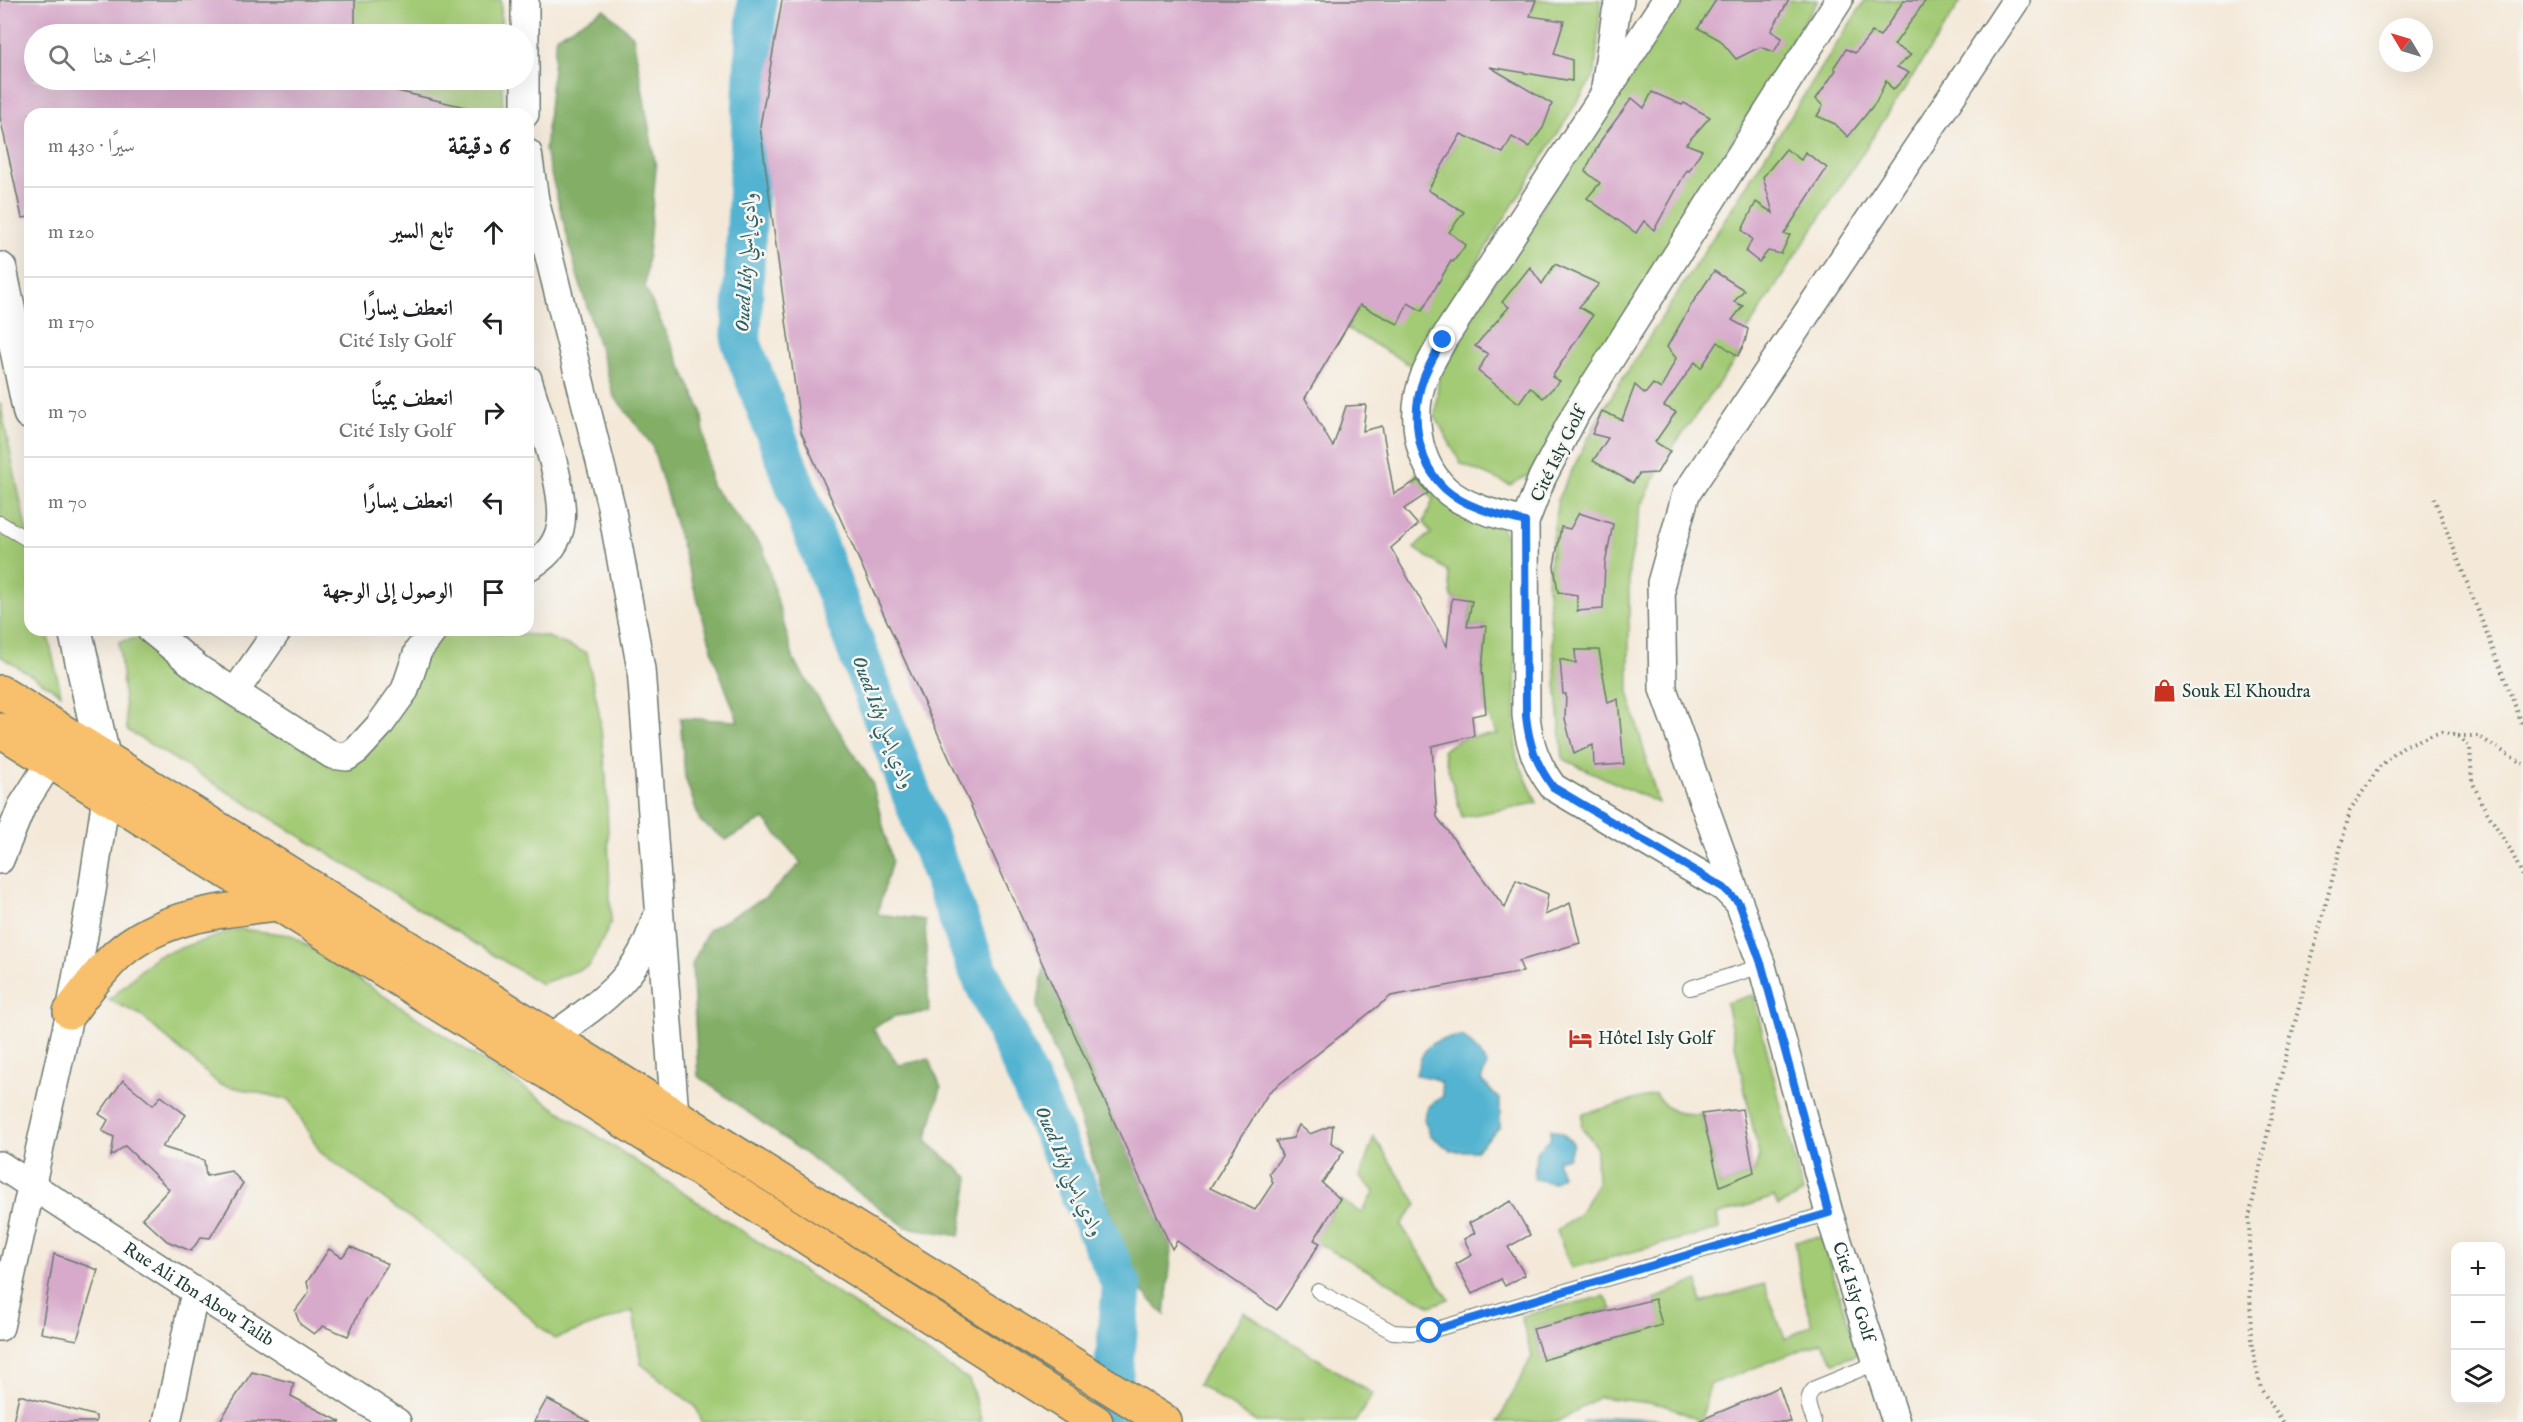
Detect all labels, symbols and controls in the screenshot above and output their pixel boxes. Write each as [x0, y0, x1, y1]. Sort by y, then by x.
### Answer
north arrow [2379, 18, 2433, 72]
search box [24, 24, 534, 90]
icon: search [45, 41, 78, 74]
text: ابحث هنا [93, 43, 156, 71]
text: 6 دقيقة [448, 130, 510, 163]
text: سيرًا · 430 m [48, 134, 135, 159]
water label: Oued Isly وادي إسلي [730, 191, 769, 333]
icon: ahead [477, 216, 510, 249]
text: تابع السير [391, 218, 453, 246]
text: 120 m [48, 220, 95, 245]
text: انعطف يسارًا [363, 295, 453, 323]
icon: left [477, 306, 510, 339]
text: 170 m [48, 310, 94, 335]
route end [1429, 326, 1455, 352]
text: Cité Isly Golf [339, 329, 453, 354]
text: انعطف يمينًا [372, 385, 453, 413]
icon: right [477, 396, 510, 429]
text: 70 m [48, 400, 87, 425]
street label: Cité Isly Golf [1526, 400, 1594, 506]
text: Cité Isly Golf [339, 419, 453, 444]
icon: left [477, 486, 510, 519]
text: انعطف يسارًا [363, 488, 453, 516]
text: 70 m [48, 490, 87, 515]
icon: arrive [477, 576, 510, 609]
text: الوصول إلى الوجهة [323, 578, 453, 606]
water label: Oued Isly وادي إسلي [840, 652, 919, 795]
shop icon: Souk El Khoudra [2151, 678, 2177, 704]
place label: Souk El Khoudra [2182, 681, 2311, 704]
hotel icon: Hôtel Isly Golf [1567, 1025, 1593, 1051]
place label: Hôtel Isly Golf [1598, 1028, 1717, 1051]
water label: Oued Isly وادي إسلي [1023, 1102, 1109, 1243]
street label: Rue Ali Ibn Abou Talib [118, 1238, 278, 1353]
street label: Cité Isly Golf [1826, 1239, 1880, 1347]
map controls [2451, 1242, 2505, 1404]
button: + [2451, 1242, 2505, 1296]
button: − [2451, 1296, 2505, 1350]
route start [1416, 1317, 1442, 1343]
button: layers [2451, 1350, 2505, 1404]

